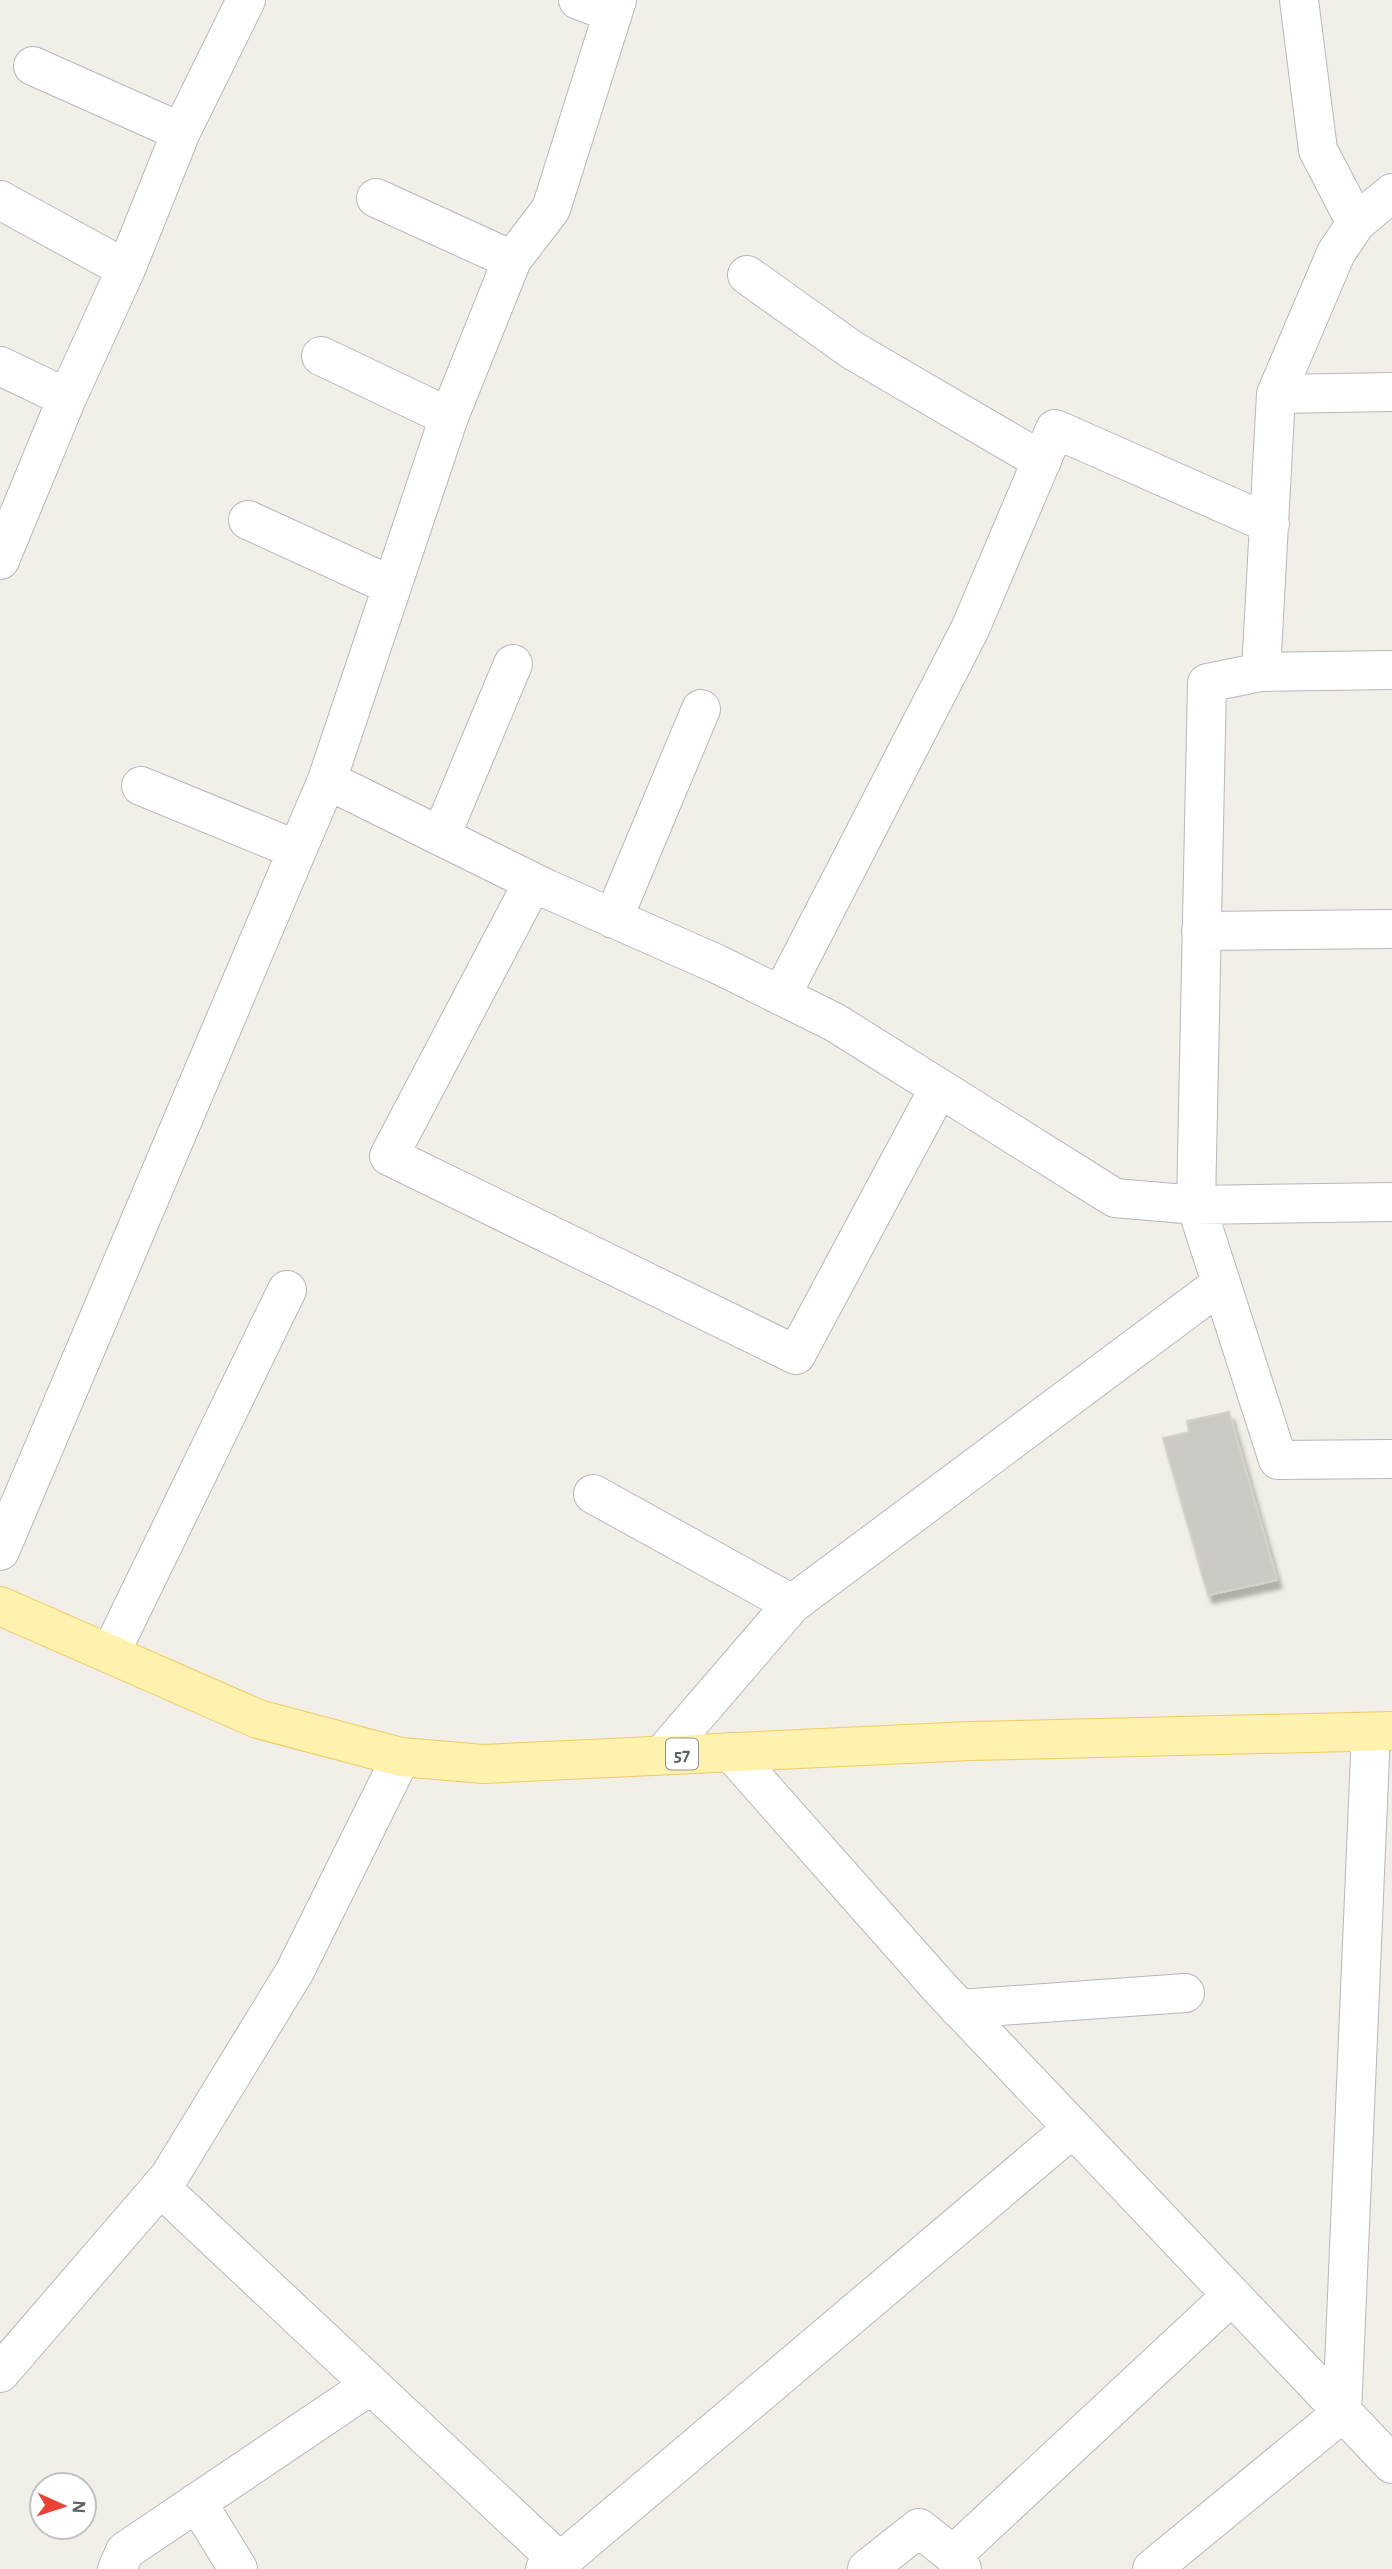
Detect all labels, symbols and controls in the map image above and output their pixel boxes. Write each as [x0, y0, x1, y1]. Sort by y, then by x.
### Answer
road number: 57 [666, 1738, 698, 1770]
north arrow [28, 2471, 98, 2541]
text: N [69, 2500, 88, 2514]

